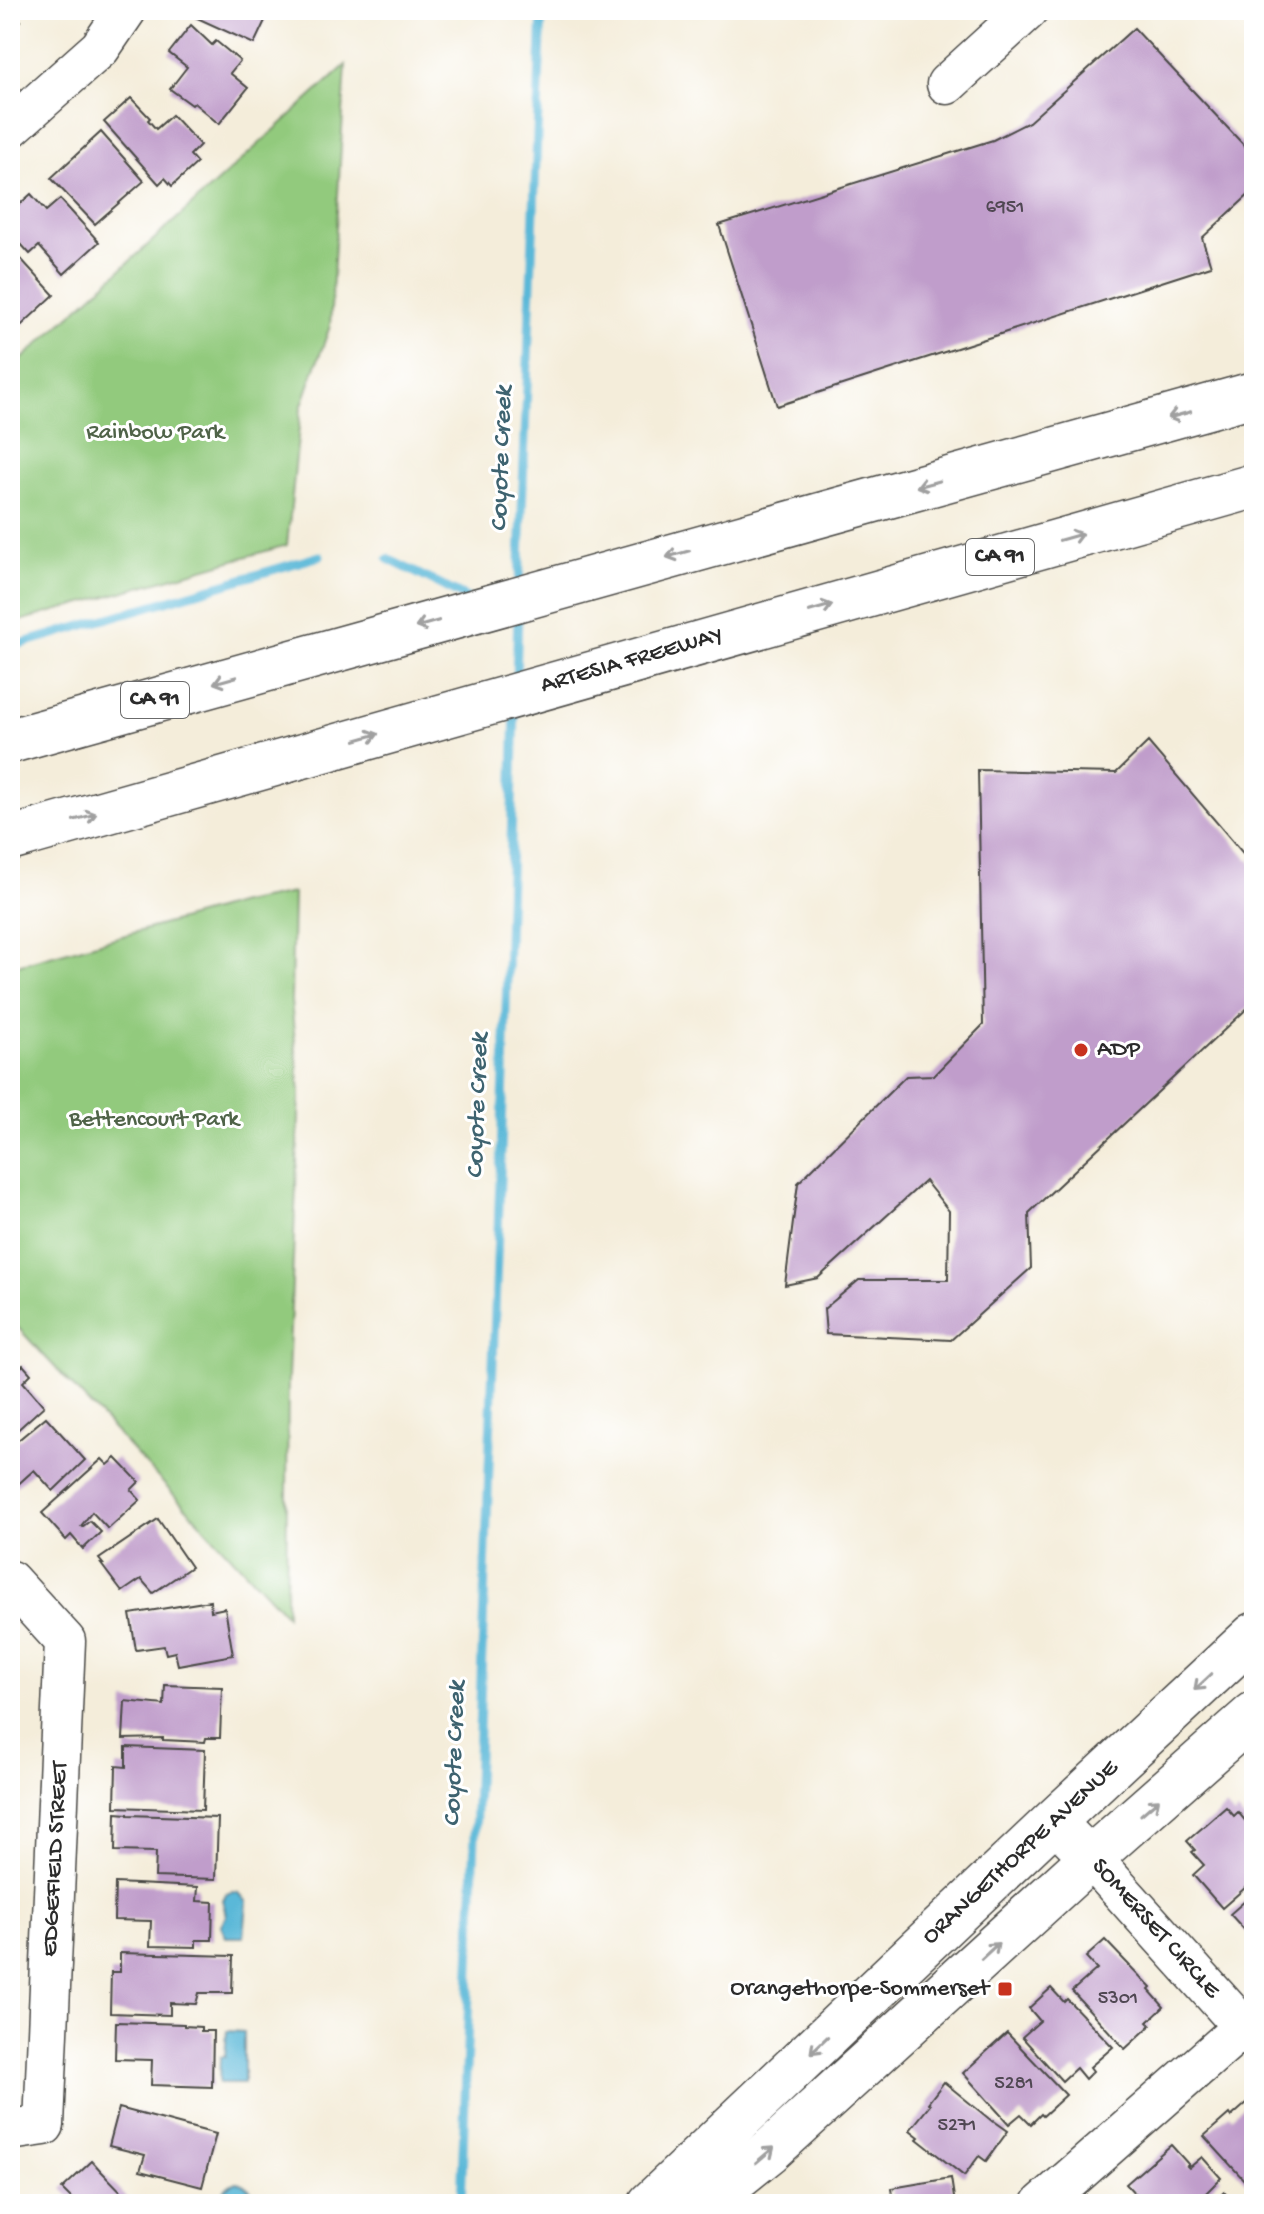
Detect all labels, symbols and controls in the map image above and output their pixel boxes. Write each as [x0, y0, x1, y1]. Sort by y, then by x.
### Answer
house number: 6951 [986, 197, 1024, 220]
water label: Coyote Creek [485, 383, 521, 532]
one-way arrow [1166, 408, 1192, 423]
park label: Rainbow Park [86, 419, 226, 448]
one-way arrow [916, 477, 942, 492]
one-way arrow [1058, 529, 1084, 544]
road number: CA 91 [966, 539, 1034, 575]
one-way arrow [665, 547, 691, 562]
one-way arrow [808, 599, 834, 614]
one-way arrow [415, 617, 441, 632]
street label: ARTESIA FREEWAY [538, 621, 726, 701]
one-way arrow [213, 674, 239, 689]
road number: CA 91 [121, 682, 189, 718]
one-way arrow [353, 729, 379, 744]
one-way arrow [72, 809, 97, 823]
water label: Coyote Creek [461, 1030, 497, 1179]
place label: ADP [1097, 1036, 1141, 1065]
marker: ADP [1072, 1041, 1090, 1059]
park label: Bettencourt Park [68, 1106, 241, 1135]
one-way arrow [1194, 1673, 1214, 1691]
water label: Coyote Creek [438, 1678, 474, 1827]
street label: ORANGETHORPE AVENUE [917, 1754, 1126, 1951]
street label: EDGEFIELD STREET [36, 1759, 76, 1958]
one-way arrow [1139, 1798, 1159, 1816]
street label: SOMERSET CIRCLE [1084, 1853, 1226, 2006]
one-way arrow [979, 1943, 999, 1961]
place label: Orangethorpe-Sommerset [730, 1975, 991, 2004]
marker: Orangethorpe-Sommerset [996, 1980, 1014, 1998]
house number: 5301 [1098, 1988, 1138, 2011]
one-way arrow [810, 2035, 829, 2054]
house number: 5281 [994, 2073, 1034, 2096]
house number: 5271 [938, 2115, 976, 2138]
one-way arrow [754, 2146, 775, 2164]

